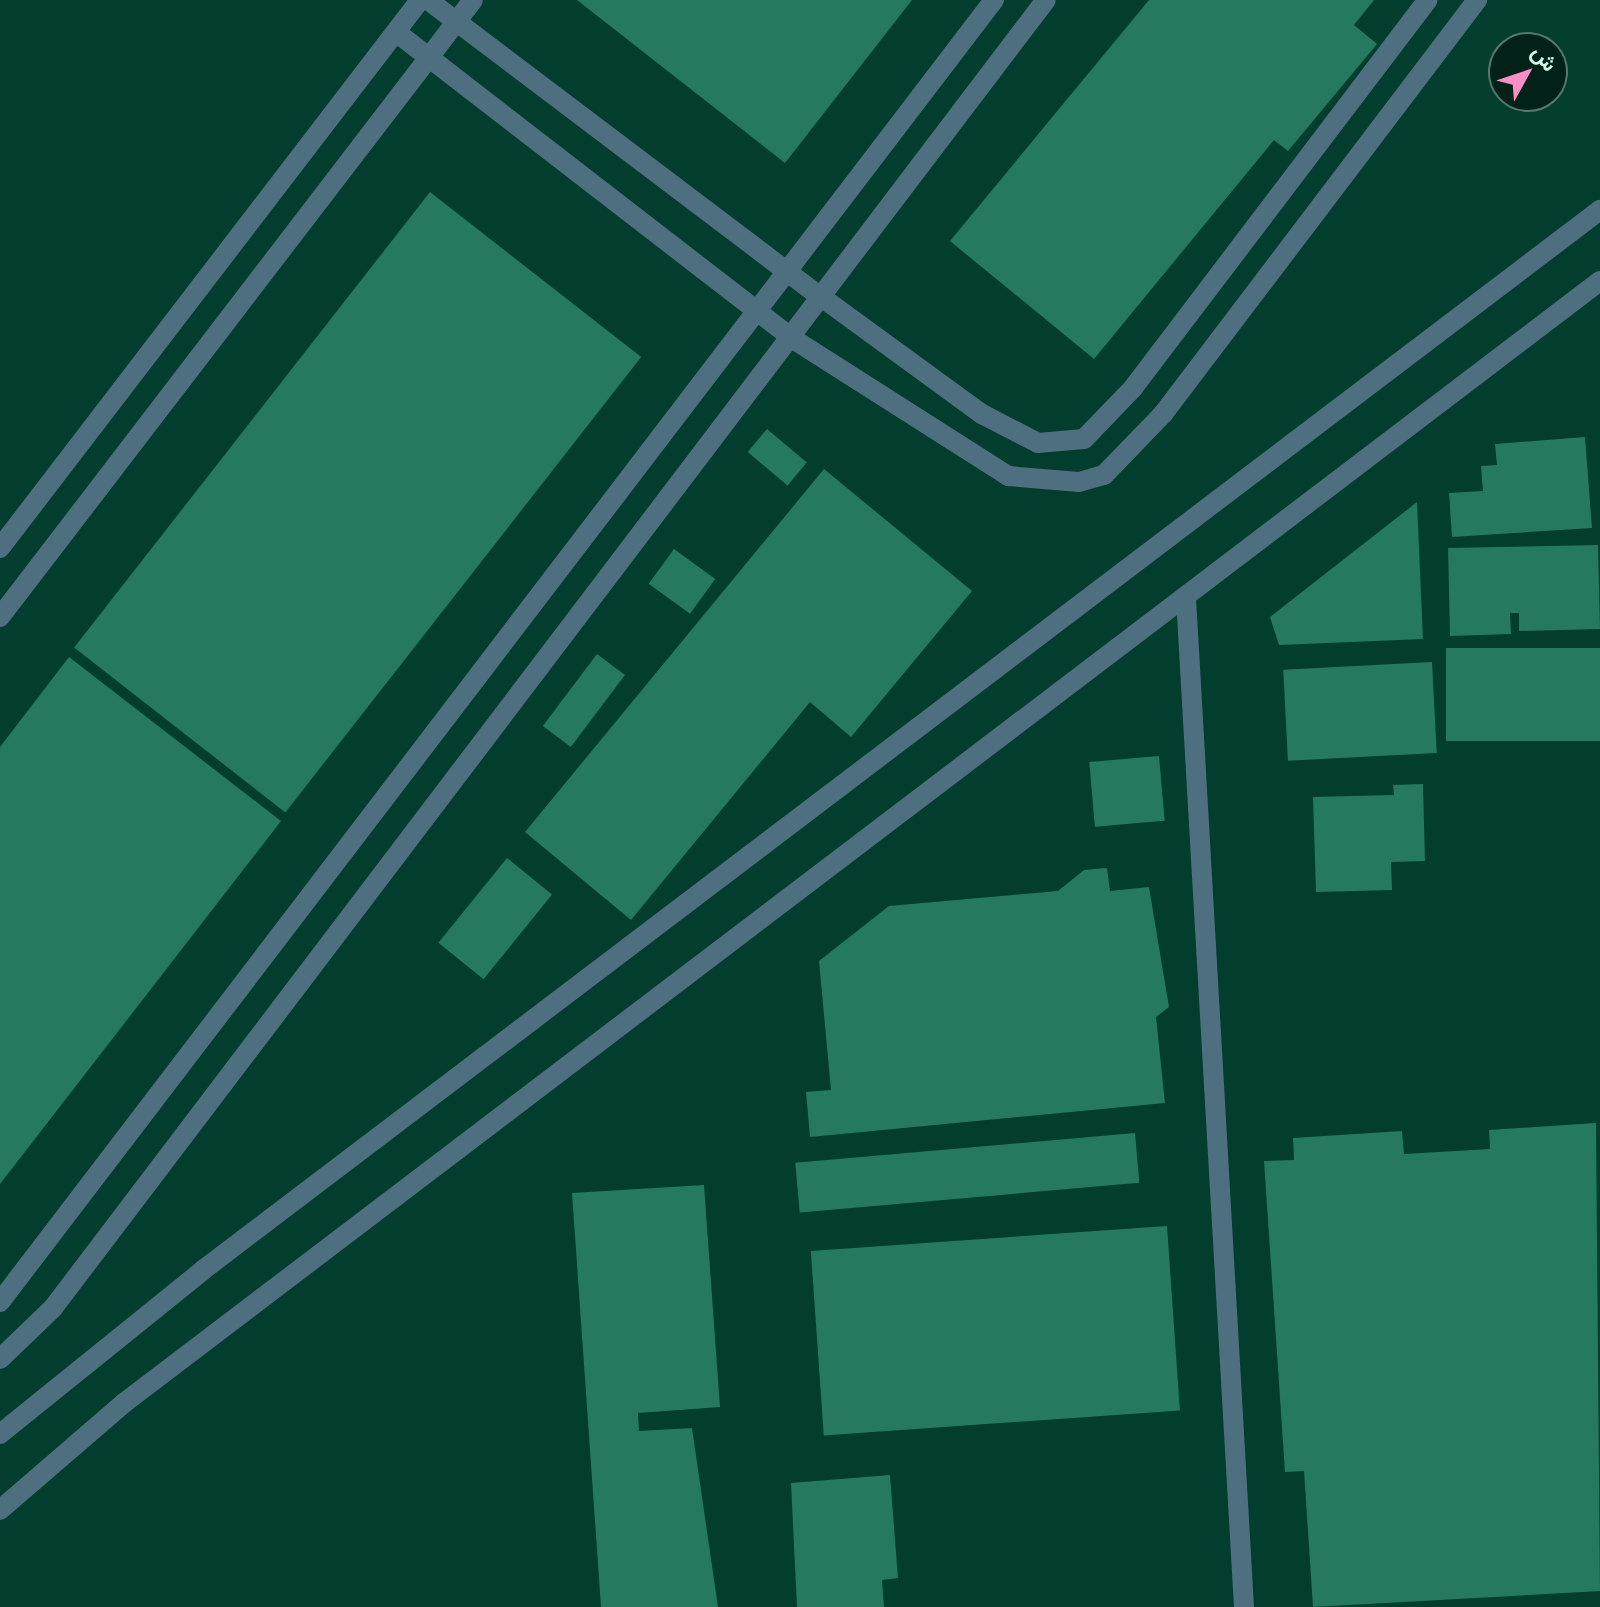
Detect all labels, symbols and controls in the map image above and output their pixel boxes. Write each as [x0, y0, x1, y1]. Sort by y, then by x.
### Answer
north arrow [1488, 32, 1568, 112]
text: ش [1526, 39, 1563, 76]

